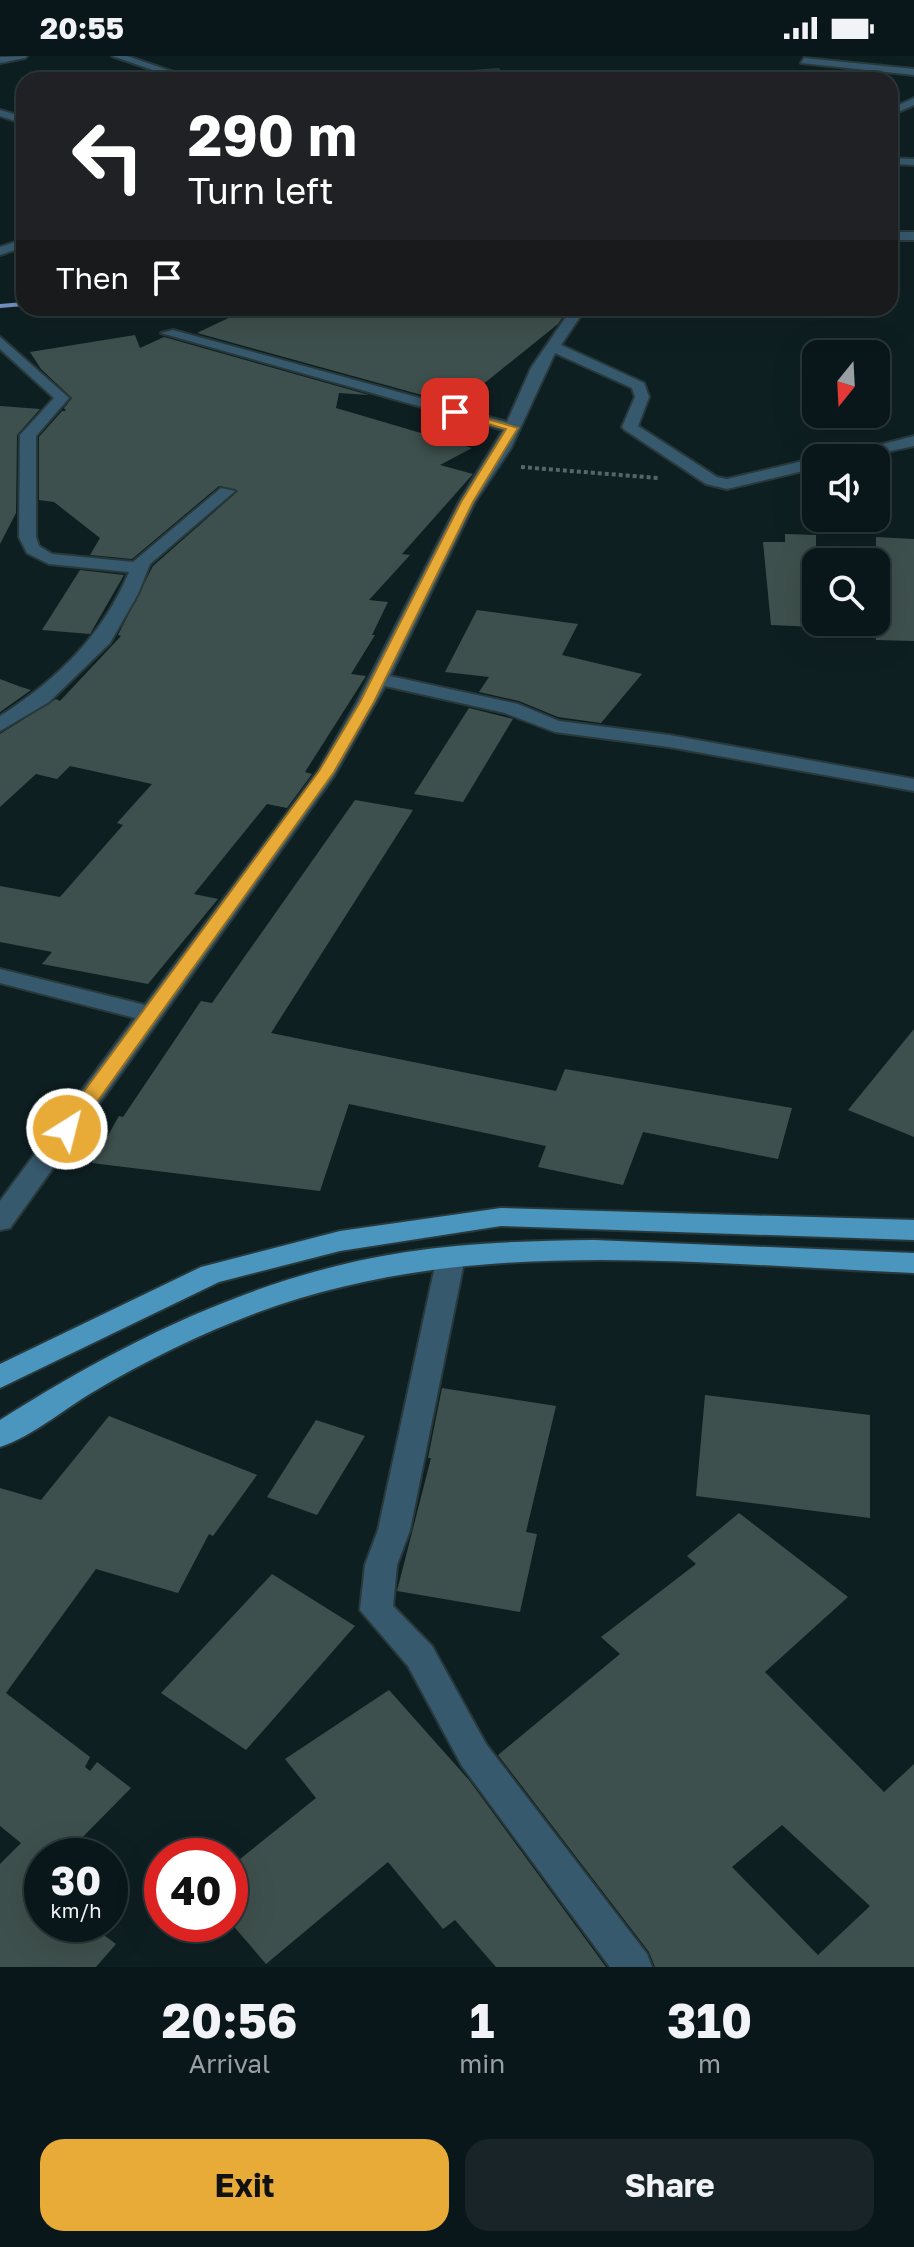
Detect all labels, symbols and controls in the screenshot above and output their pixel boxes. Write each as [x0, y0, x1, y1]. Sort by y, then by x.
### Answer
text: 20:55 [40, 10, 124, 46]
text: 290 m [188, 101, 357, 168]
icon: left [56, 104, 160, 208]
text: Turn left [188, 169, 334, 212]
icon: arrive [145, 256, 189, 300]
text: Then [56, 260, 129, 296]
north arrow [802, 340, 890, 428]
map controls [802, 340, 890, 636]
pin [421, 378, 489, 446]
icon: arrive [433, 390, 477, 434]
button: sound [802, 444, 890, 532]
button: search [802, 548, 890, 636]
position arrow [25, 1087, 109, 1171]
speed limit sign: 40 [144, 1838, 248, 1942]
text: 30 [51, 1856, 101, 1904]
text: km/h [51, 1898, 101, 1922]
text: 20:56 [162, 1991, 297, 2049]
text: 1 [470, 1991, 495, 2049]
text: 310 [667, 1991, 752, 2049]
text: Arrival [189, 2048, 270, 2079]
text: min [459, 2048, 505, 2079]
text: m [698, 2048, 721, 2079]
button: Exit [40, 2139, 449, 2231]
button: Share [465, 2139, 874, 2231]

